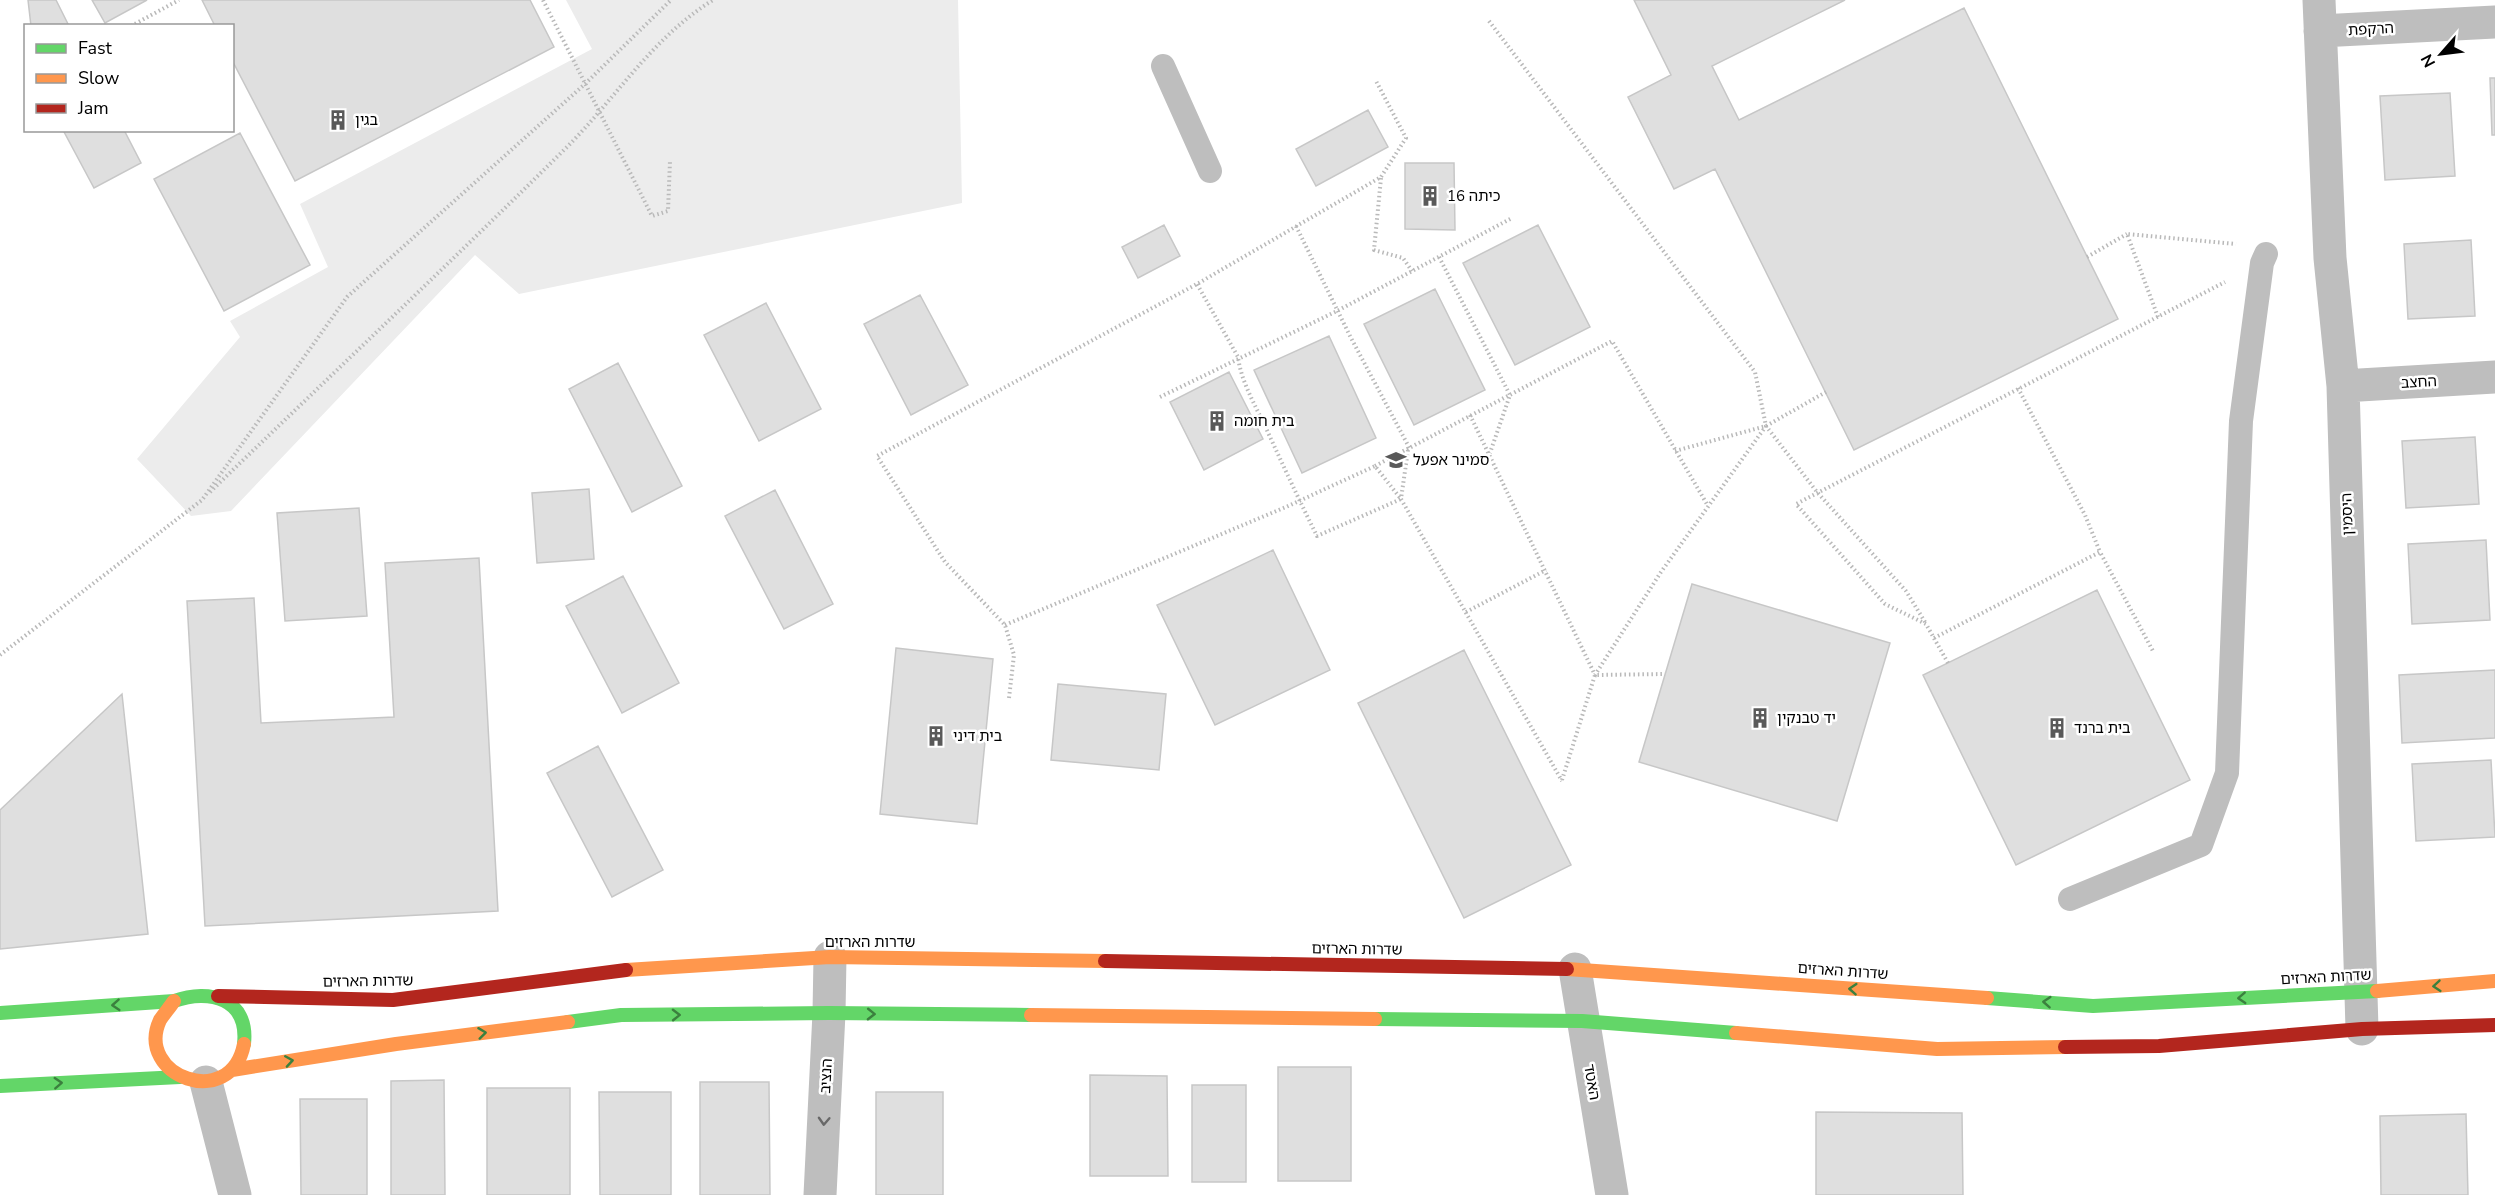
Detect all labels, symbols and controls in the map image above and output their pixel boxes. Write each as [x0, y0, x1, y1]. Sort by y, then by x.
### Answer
street label: הרקפת [2348, 18, 2394, 40]
legend [24, 24, 234, 132]
north arrow [2411, 24, 2471, 84]
text: Fast [78, 36, 113, 60]
text: N [2416, 50, 2441, 71]
text: Slow [78, 66, 119, 90]
text: Jam [77, 96, 109, 120]
building icon: בגין [326, 108, 350, 132]
place label: בגין [355, 110, 378, 130]
building icon: כיתה 16 [1418, 184, 1442, 208]
place label: כיתה 16 [1447, 186, 1501, 206]
street label: החצב [2401, 371, 2437, 393]
building icon: בית חומה [1205, 409, 1229, 433]
place label: בית חומה [1234, 411, 1295, 431]
school or university icon: סמינר אפעל [1384, 448, 1408, 472]
place label: סמינר אפעל [1413, 450, 1489, 470]
street label: היסמין [2336, 492, 2358, 536]
building icon: יד טבנקין [1748, 706, 1772, 730]
place label: יד טבנקין [1777, 708, 1836, 728]
building icon: בית ברנד [2045, 716, 2069, 740]
place label: בית ברנד [2074, 718, 2131, 738]
building icon: בית דיני [924, 724, 948, 748]
place label: בית דיני [953, 726, 1003, 746]
street label: שדרות הארזים [825, 932, 915, 952]
street label: שדרות הארזים [1311, 938, 1403, 960]
street label: שדרות הארזים [1797, 958, 1889, 984]
street label: שדרות הארזים [2280, 965, 2372, 989]
street label: שדרות הארזים [322, 970, 414, 992]
one-way arrow [2432, 979, 2441, 992]
one-way arrow [1848, 982, 1857, 995]
one-way arrow [2238, 991, 2247, 1004]
one-way arrow [2043, 996, 2052, 1009]
one-way arrow [111, 998, 121, 1011]
one-way arrow [867, 1007, 876, 1020]
one-way arrow [672, 1009, 681, 1021]
one-way arrow [478, 1027, 487, 1039]
one-way arrow [284, 1055, 294, 1068]
street label: הנציב [815, 1058, 837, 1094]
street label: האטד [1579, 1062, 1605, 1102]
one-way arrow [54, 1077, 63, 1090]
one-way arrow [817, 1116, 830, 1125]

